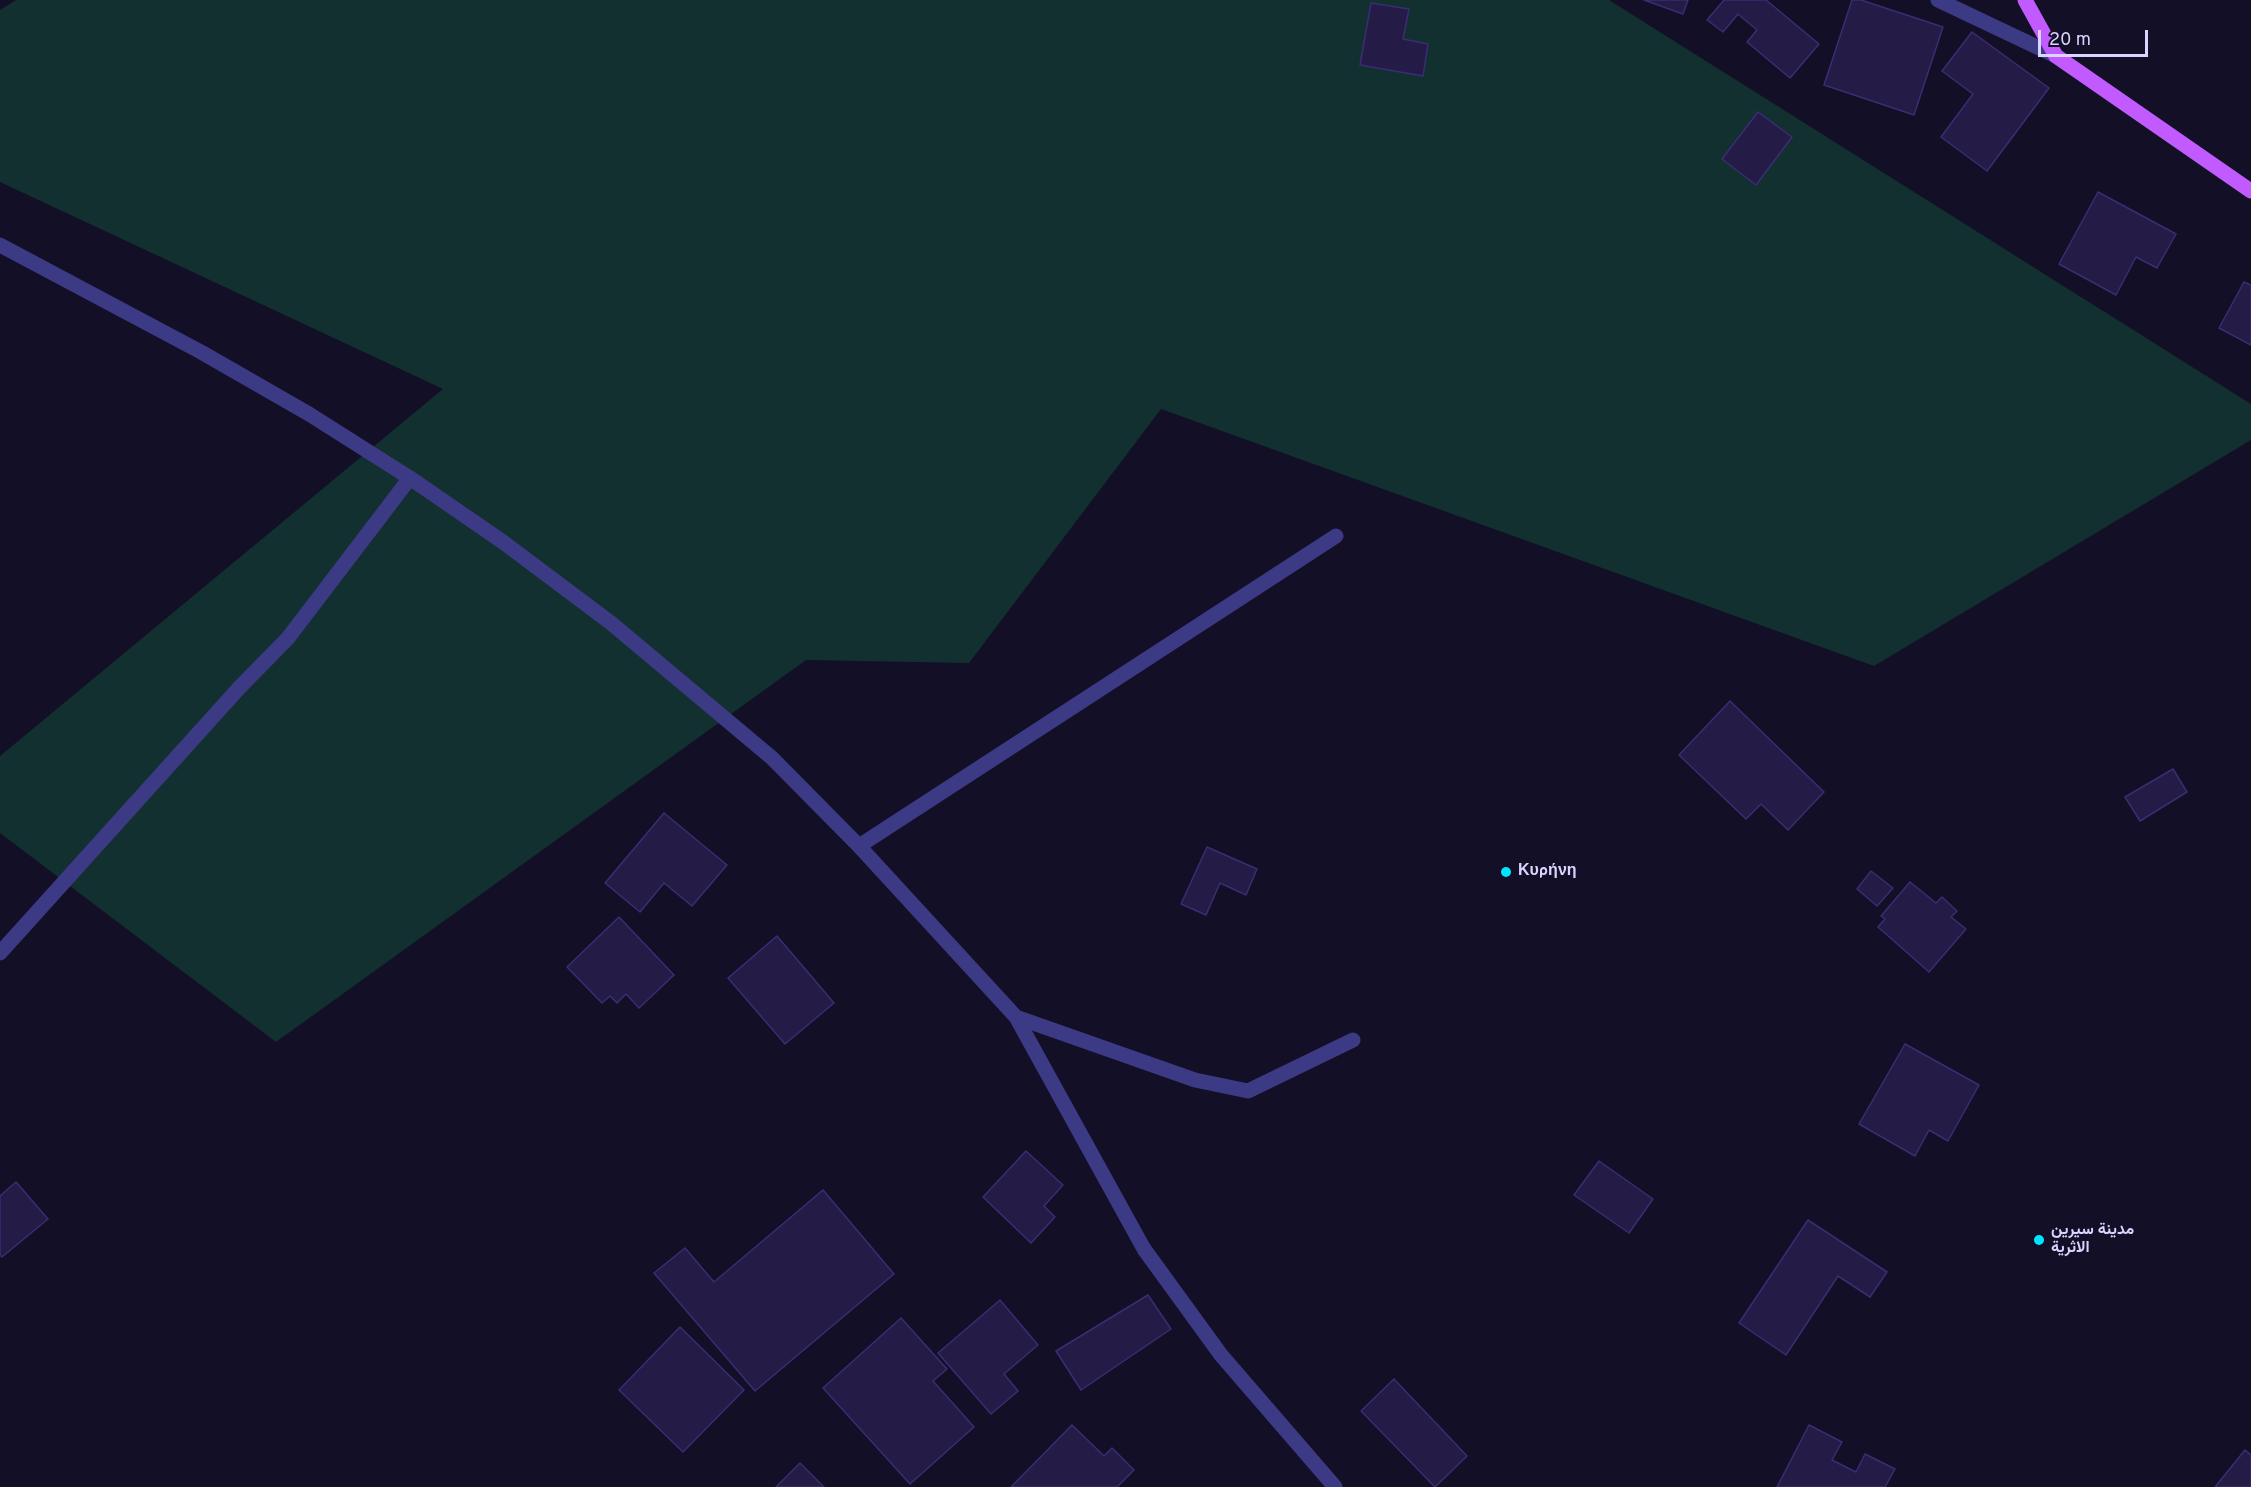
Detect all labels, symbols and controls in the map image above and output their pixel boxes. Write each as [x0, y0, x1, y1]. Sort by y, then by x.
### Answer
scale bar [2041, 18, 2150, 56]
text: 20 m [2049, 29, 2091, 52]
place label: Κυρήνη [1518, 862, 1577, 882]
marker: Κυρήνη [1499, 865, 1513, 879]
place label: مدينة سيرين الاثرية [2051, 1221, 2134, 1259]
marker: مدينة سيرين الاثرية [2032, 1233, 2046, 1247]

